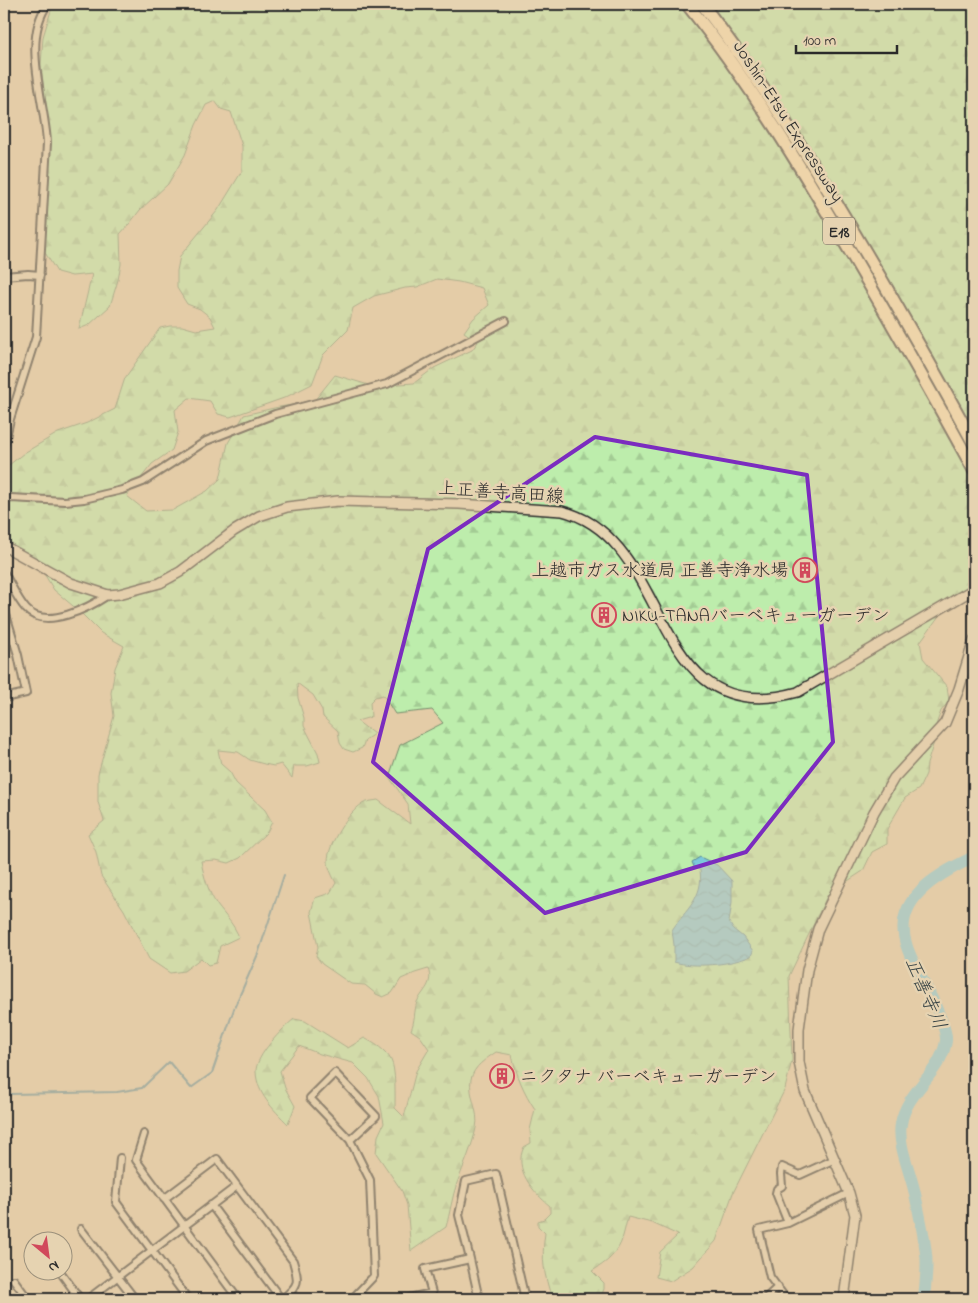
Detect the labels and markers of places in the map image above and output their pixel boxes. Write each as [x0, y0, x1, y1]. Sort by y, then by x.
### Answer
building icon: 上越市ガス水道局 正善寺浄水場 [792, 557, 818, 583]
place label: 上越市ガス水道局 正善寺浄水場 [531, 559, 788, 585]
building icon: NIKU-TANAバーベキューガーデン [591, 602, 617, 628]
place label: NIKU-TANAバーベキューガーデン [622, 604, 890, 630]
building icon: ニクタナ バーベキューガーデン [489, 1063, 515, 1089]
place label: ニクタナ バーベキューガーデン [520, 1065, 777, 1091]

